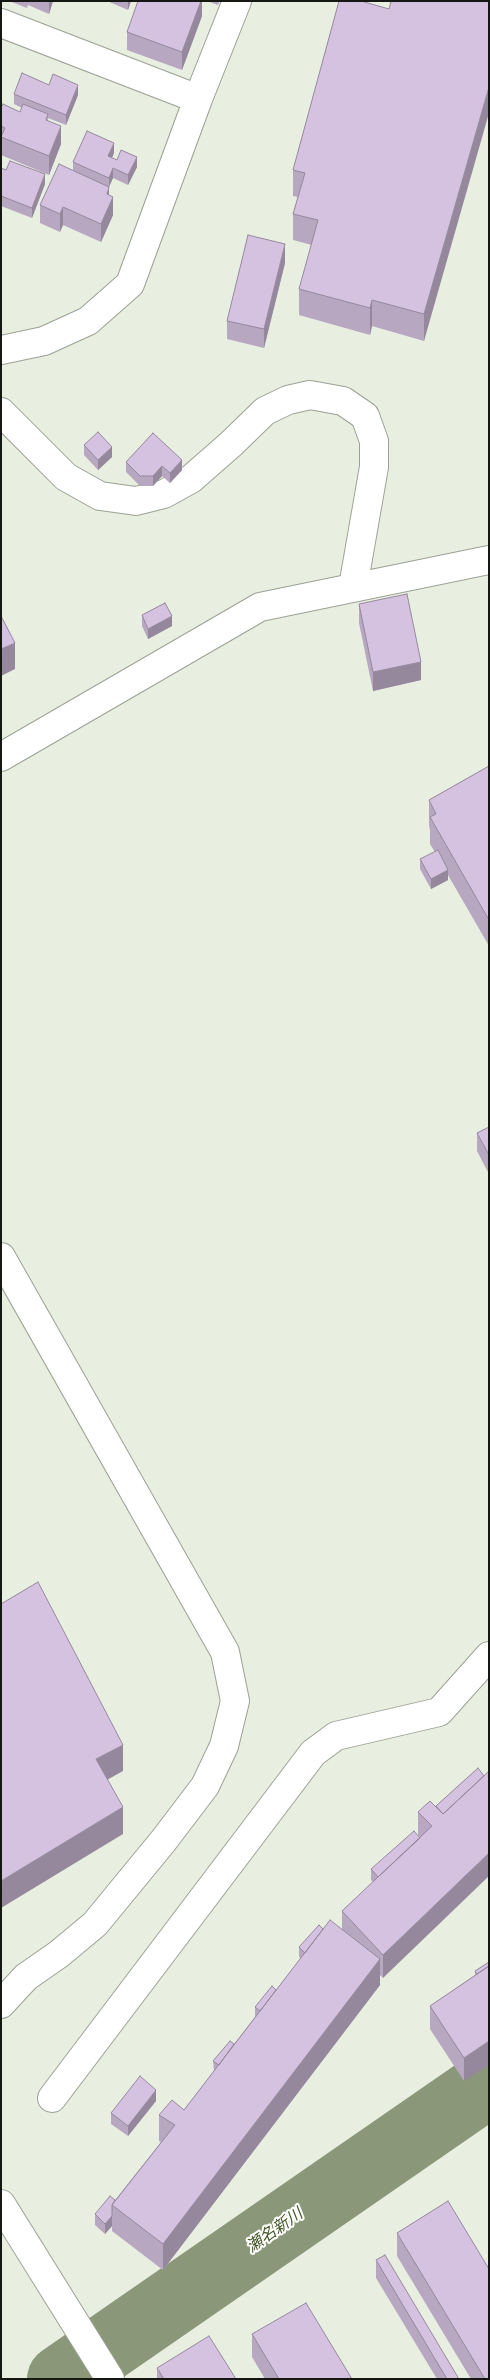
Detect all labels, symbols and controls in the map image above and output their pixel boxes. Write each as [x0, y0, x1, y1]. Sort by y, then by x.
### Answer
water label: 瀬名新川 [243, 2205, 307, 2257]

